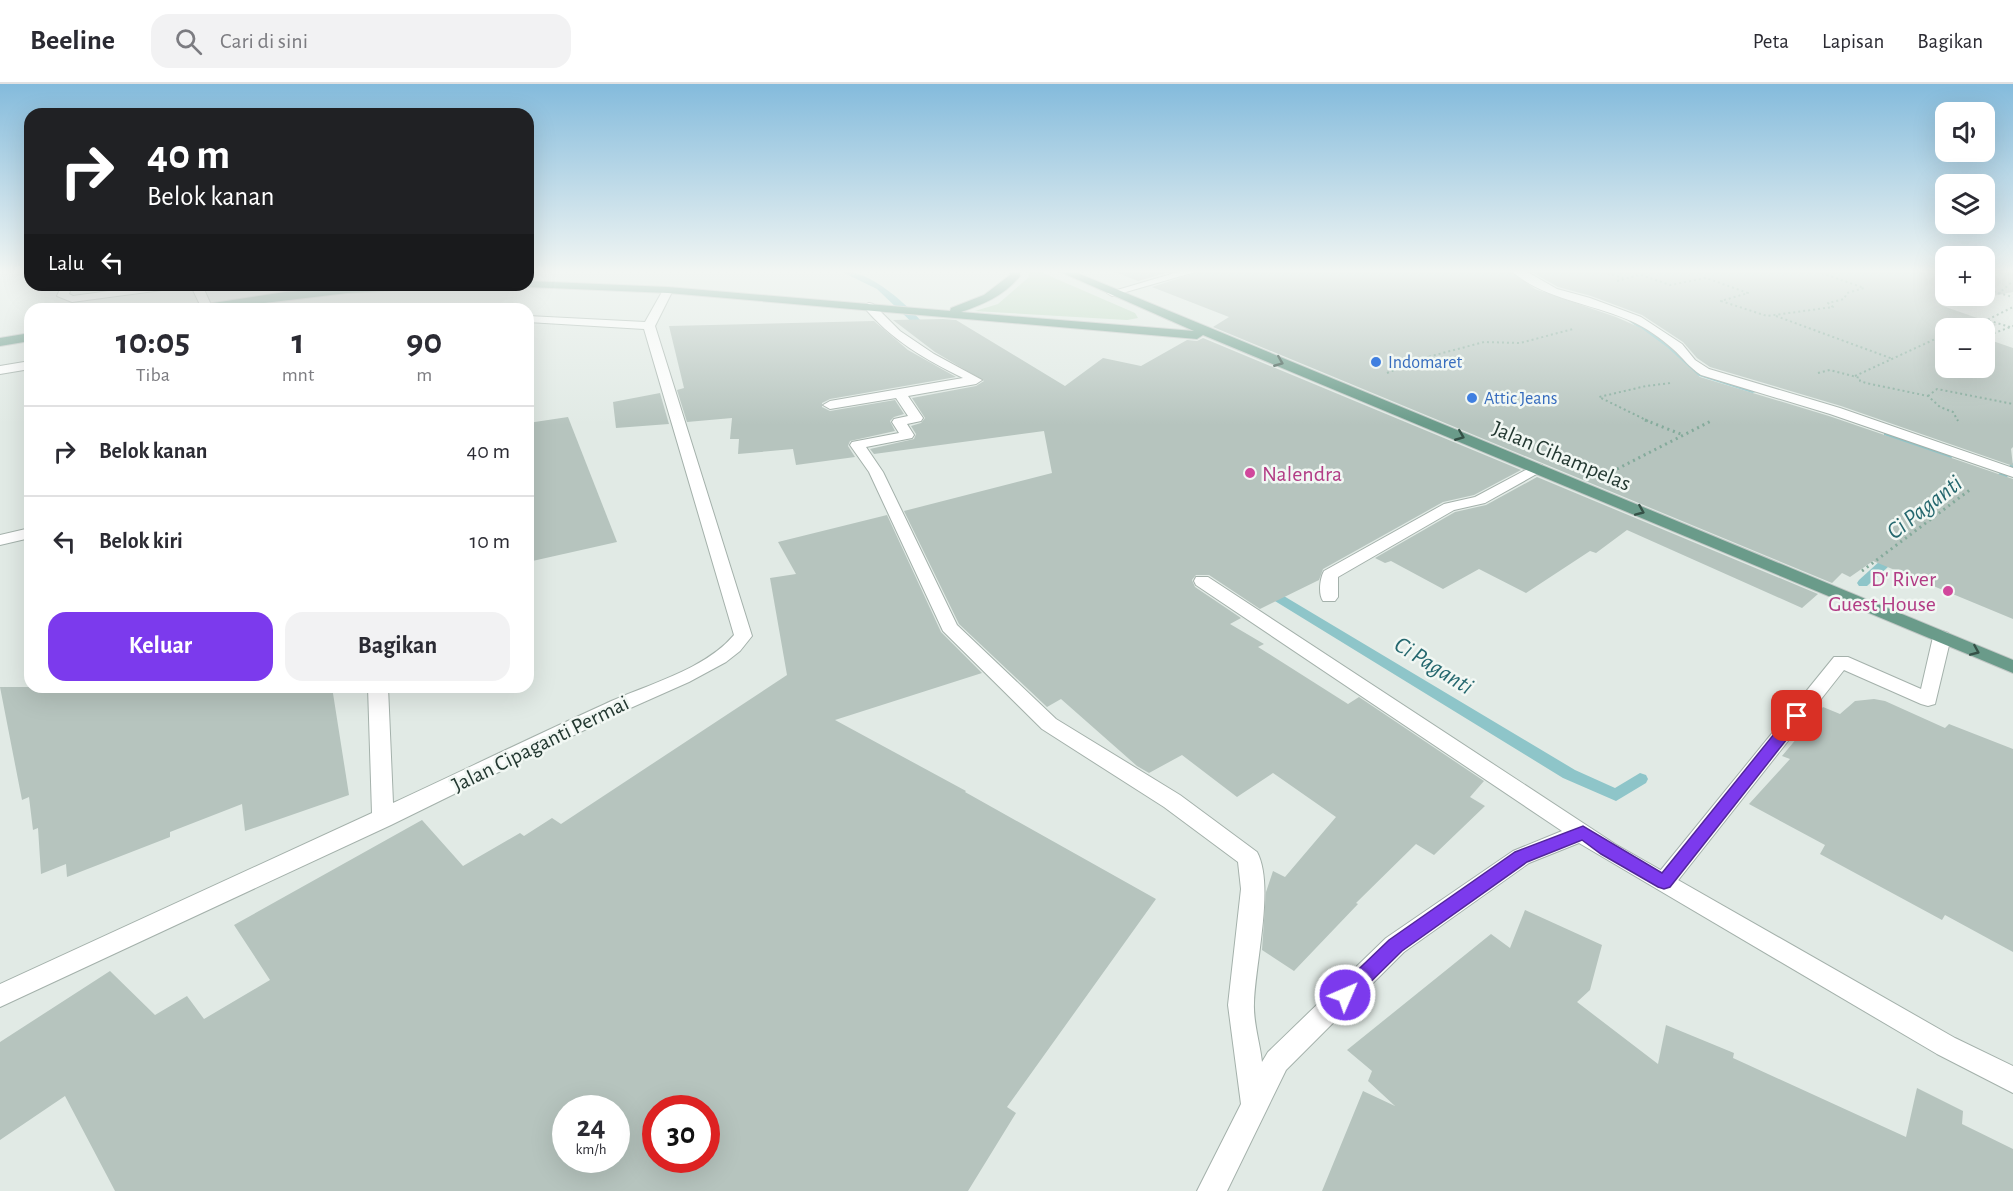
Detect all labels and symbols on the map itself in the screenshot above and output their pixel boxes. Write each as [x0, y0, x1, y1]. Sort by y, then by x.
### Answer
place label: Indomaret [1388, 354, 1463, 372]
one-way arrow [1273, 355, 1284, 367]
marker: Indomaret [1369, 355, 1383, 369]
place label: Attic Jeans [1484, 390, 1557, 408]
marker: Attic Jeans [1465, 391, 1479, 405]
street label: Jalan Cihampelas [1489, 417, 1634, 495]
one-way arrow [1453, 429, 1464, 441]
place label: Nalendra [1262, 463, 1342, 485]
marker: Nalendra [1243, 466, 1257, 480]
water label: Ci Paganti [1883, 471, 1967, 544]
one-way arrow [1633, 504, 1644, 516]
place label: D' River Guest House [1828, 568, 1936, 615]
marker: D' River Guest House [1941, 584, 1955, 598]
water label: Ci Paganti [1390, 632, 1477, 699]
one-way arrow [1969, 644, 1980, 656]
pin [1771, 690, 1822, 741]
street label: Jalan Cipaganti Permai [449, 692, 632, 796]
position arrow [1313, 963, 1377, 1027]
speed limit sign: 30 [642, 1095, 720, 1173]

